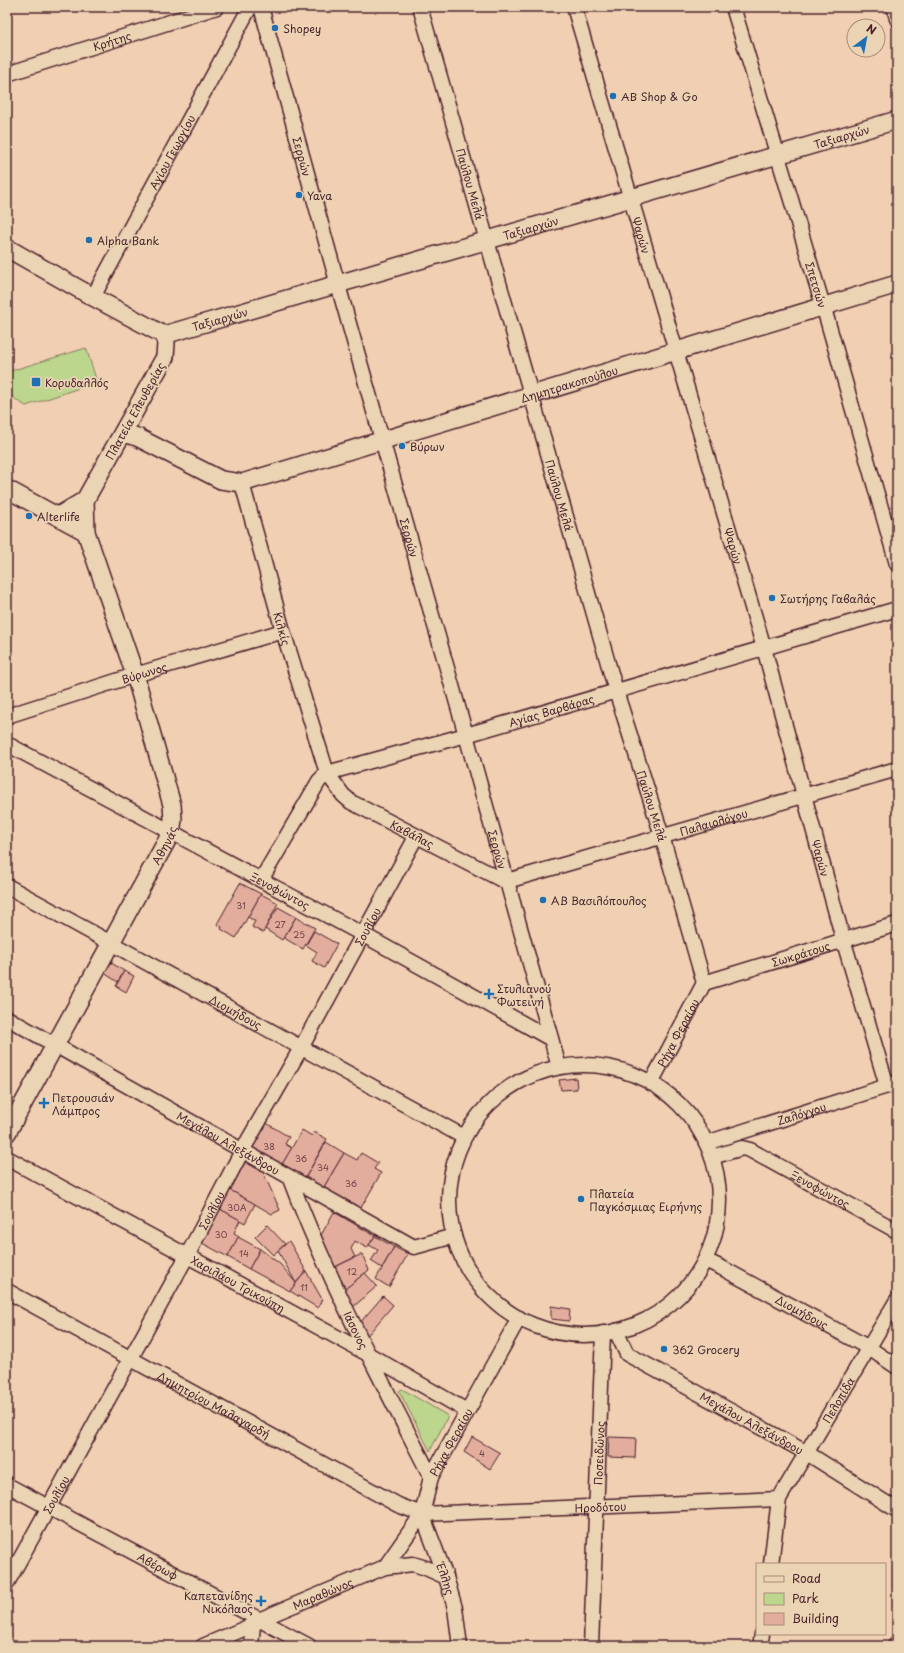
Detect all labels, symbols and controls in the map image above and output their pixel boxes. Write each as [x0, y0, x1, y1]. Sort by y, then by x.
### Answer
north arrow [846, 18, 886, 58]
place label: Shopey [283, 20, 321, 37]
text: N [863, 20, 880, 39]
marker: Shopey [270, 23, 280, 33]
street label: Κρήτης [90, 26, 134, 55]
place label: ΑΒ Shop & Go [621, 88, 698, 105]
marker: ΑΒ Shop & Go [608, 91, 618, 101]
street label: Αγίου Γεωργίου [144, 111, 199, 192]
street label: Ταξιαρχών [812, 120, 871, 153]
street label: Σερρών [289, 135, 316, 178]
street label: Παύλου Μελά [452, 146, 489, 222]
place label: Yava [307, 187, 332, 204]
marker: Yava [294, 190, 304, 200]
street label: Ταξιαρχών [501, 211, 560, 244]
street label: Ψαρών [628, 215, 655, 256]
place label: Alpha Bank [97, 232, 159, 249]
marker: Alpha Bank [84, 235, 94, 245]
street label: Σπετσών [802, 260, 832, 310]
street label: Ταξιαρχών [190, 302, 250, 335]
street label: Πλατεία Ελευθερίας [101, 359, 169, 463]
street label: Δημητρακοπούλου [518, 361, 620, 406]
place label: Κορυδαλλός [45, 374, 109, 391]
marker: Κορυδαλλός [30, 376, 42, 388]
place label: Βύρων [410, 438, 445, 455]
marker: Βύρων [397, 441, 407, 451]
street label: Παύλου Μελά [542, 458, 578, 533]
place label: Alterlife [37, 508, 80, 525]
marker: Alterlife [24, 511, 34, 521]
street label: Σερρών [396, 516, 424, 559]
street label: Ψαρών [720, 525, 747, 566]
place label: Σωτήρης Γαβαλάς [780, 590, 876, 607]
marker: Σωτήρης Γαβαλάς [767, 593, 777, 603]
street label: Κιλκίς [270, 610, 296, 648]
street label: Βύρωνος [119, 657, 169, 687]
street label: Αγίας Βαρβάρας [507, 689, 596, 731]
street label: Παύλου Μελά [633, 768, 672, 843]
street label: Παλαιολόγου [678, 804, 749, 840]
street label: Καβάλας [387, 815, 437, 852]
street label: Αθηνάς [147, 825, 180, 867]
street label: Σερρών [484, 828, 512, 871]
street label: Ψαρών [808, 837, 834, 878]
street label: Ξενοφώντος [248, 867, 313, 913]
place label: ΑΒ Βασιλόπουλος [551, 892, 647, 909]
marker: ΑΒ Βασιλόπουλος [538, 895, 548, 905]
house number: 31 [236, 898, 246, 912]
street label: Σουλίου [350, 904, 385, 949]
house number: 27 [274, 917, 286, 931]
house number: 25 [293, 927, 305, 941]
street label: Σωκράτους [769, 936, 832, 970]
place label: Στυλιανού Φωτεινή [497, 980, 551, 1010]
marker: Στυλιανού Φωτεινή [484, 989, 494, 999]
street label: Διομήδους [206, 990, 266, 1033]
street label: Ρήγα Φεραίου [653, 995, 703, 1070]
place label: Πετρουσιάν Λάμπρος [52, 1089, 115, 1119]
street label: Ζαλόγγου [775, 1097, 828, 1129]
marker: Πετρουσιάν Λάμπρος [39, 1098, 49, 1108]
street label: Μεγάλου Αλεξάνδρου [174, 1107, 283, 1178]
house number: 38 [263, 1139, 275, 1153]
house number: 36 [295, 1151, 307, 1165]
house number: 34 [317, 1160, 329, 1174]
street label: Ξενοφώντος [788, 1166, 853, 1212]
house number: 36 [345, 1176, 357, 1190]
place label: Πλατεία Παγκόσμιας Ειρήνης [589, 1185, 703, 1215]
street label: Σουλίου [194, 1188, 228, 1233]
marker: Πλατεία Παγκόσμιας Ειρήνης [576, 1194, 586, 1204]
house number: 30A [227, 1200, 247, 1214]
house number: 30 [215, 1227, 228, 1241]
house number: 14 [239, 1246, 249, 1260]
street label: Χαριλάου Τρικούπη [188, 1251, 288, 1316]
house number: 12 [347, 1264, 357, 1278]
house number: 11 [300, 1280, 308, 1294]
street label: Διομήδους [773, 1290, 832, 1333]
street label: Ιάσονος [340, 1308, 373, 1352]
place label: 362 Grocery [672, 1341, 740, 1358]
marker: 362 Grocery [659, 1344, 669, 1354]
street label: Δημητρίου Μαλαγαρδή [155, 1367, 273, 1442]
street label: Πελοπίδα [818, 1373, 858, 1426]
street label: Μεγάλου Αλεξάνδρου [697, 1387, 807, 1458]
street label: Ρήγα Φεραίου [425, 1405, 476, 1479]
street label: Ποσειδώνος [589, 1421, 608, 1485]
house number: 4 [479, 1446, 485, 1460]
street label: Σουλίου [38, 1472, 73, 1517]
street label: Ηροδότου [574, 1497, 627, 1516]
street label: Αβέρωφ [134, 1548, 181, 1583]
street label: Έλλης [432, 1558, 459, 1597]
legend [756, 1563, 886, 1635]
text: Road [792, 1569, 821, 1587]
street label: Μαραθώνος [290, 1573, 356, 1613]
place label: Καπετανίδης Νικόλαος [184, 1587, 253, 1617]
text: Park [792, 1589, 819, 1607]
marker: Καπετανίδης Νικόλαος [256, 1596, 266, 1606]
text: Building [792, 1609, 839, 1627]

